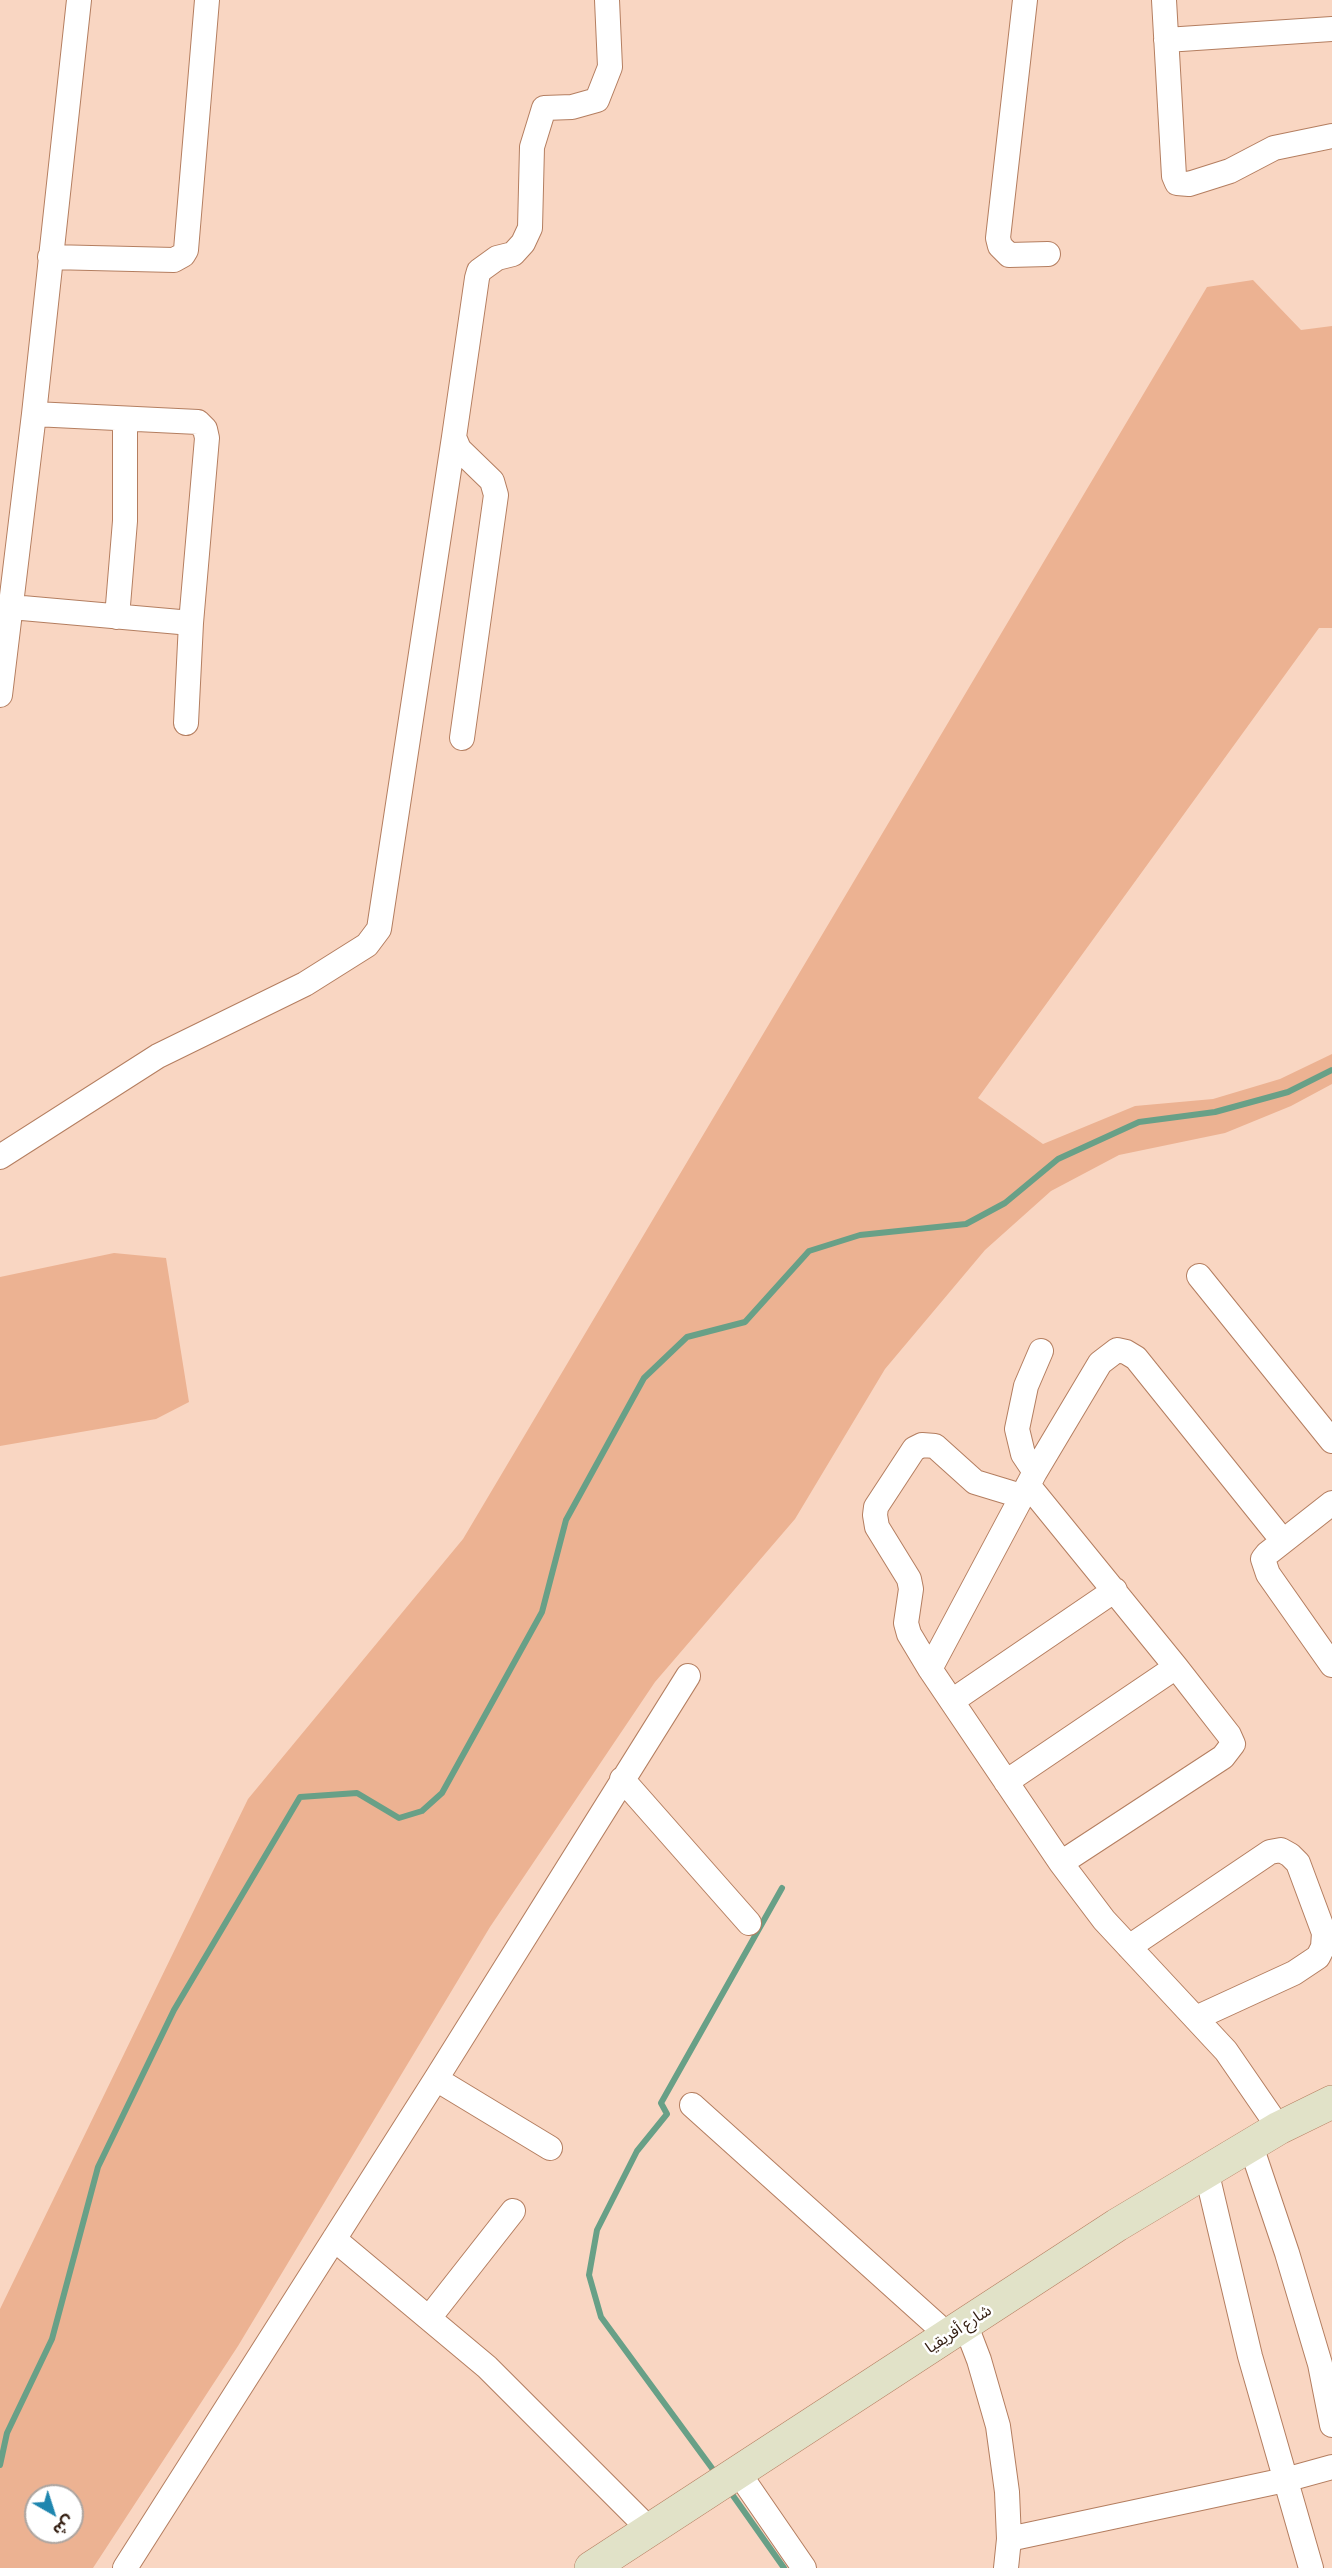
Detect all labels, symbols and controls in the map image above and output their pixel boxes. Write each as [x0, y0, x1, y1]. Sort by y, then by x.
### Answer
street label: شارع أفريقيا [922, 2302, 996, 2358]
north arrow [24, 2484, 84, 2544]
text: ش [48, 2510, 80, 2543]

